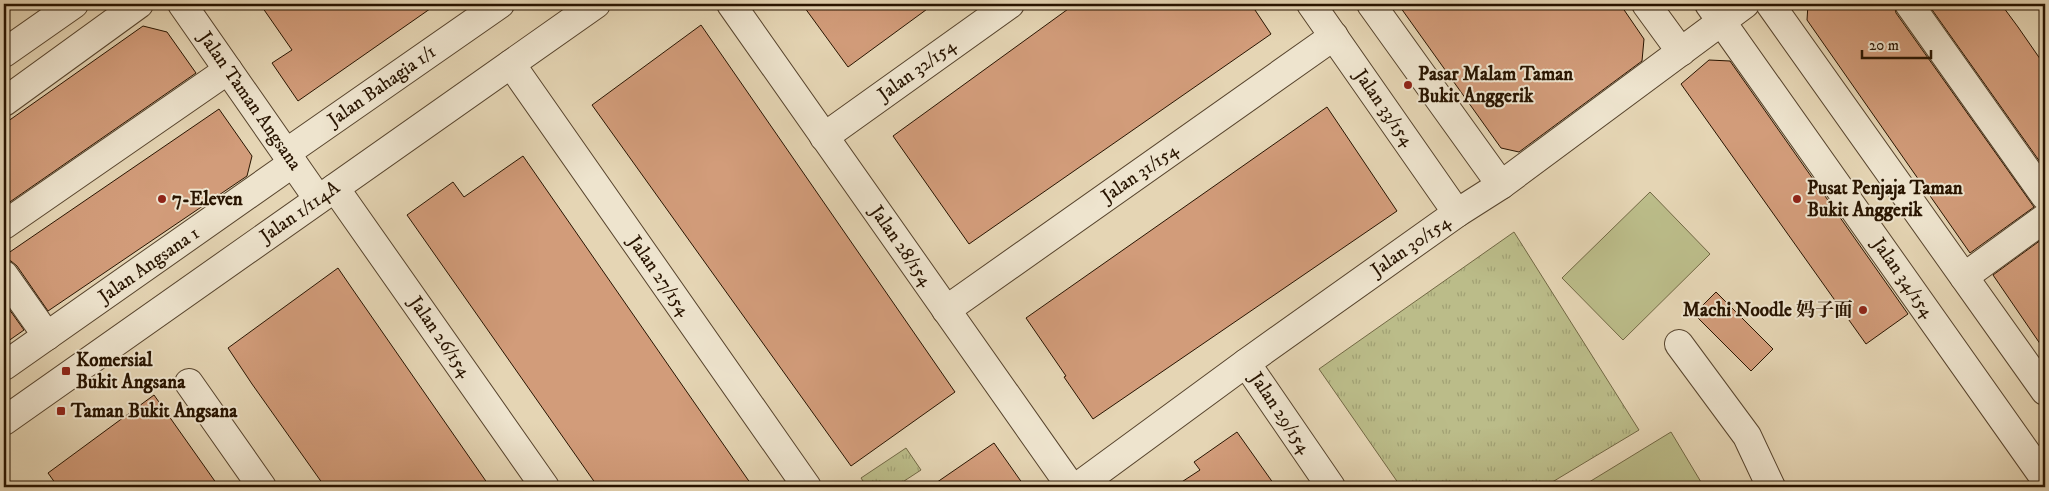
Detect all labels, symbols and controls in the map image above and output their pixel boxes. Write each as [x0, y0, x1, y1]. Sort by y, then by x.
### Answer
street label: Jalan Taman Angsana [192, 26, 306, 175]
scale bar [1862, 28, 1930, 60]
street label: Jalan 32/154 [872, 33, 961, 107]
text: 20 m [1869, 36, 1899, 55]
street label: Jalan Bahagia 1/1 [322, 40, 440, 133]
street label: Jalan 33/154 [1348, 63, 1419, 152]
place label: Pasar Malam Taman Bukit Anggerik [1418, 63, 1574, 108]
marker: Pasar Malam Taman Bukit Anggerik [1402, 79, 1414, 91]
street label: Jalan 31/154 [1096, 138, 1184, 209]
street label: Jalan 1/114A [254, 176, 345, 249]
place label: Pusat Penjaja Taman Bukit Anggerik [1807, 177, 1964, 222]
place label: 7-Eleven [172, 188, 244, 211]
marker: 7-Eleven [156, 193, 168, 205]
marker: Pusat Penjaja Taman Bukit Anggerik [1791, 193, 1803, 205]
street label: Jalan 28/154 [864, 200, 938, 292]
street label: Jalan 30/154 [1365, 210, 1456, 283]
street label: Jalan Angsana 1 [93, 222, 204, 309]
street label: Jalan 27/154 [622, 230, 696, 322]
street label: Jalan 34/154 [1866, 232, 1940, 323]
street label: Jalan 26/154 [403, 290, 477, 383]
place label: Machi Noodle 妈子面 [1683, 299, 1853, 322]
marker: Machi Noodle 妈子面 [1857, 304, 1869, 316]
place label: Komersial Bukit Angsana [76, 349, 186, 394]
marker: Komersial Bukit Angsana [60, 365, 72, 377]
street label: Jalan 29/154 [1243, 366, 1316, 459]
place label: Taman Bukit Angsana [70, 400, 238, 423]
marker: Taman Bukit Angsana [55, 405, 67, 417]

